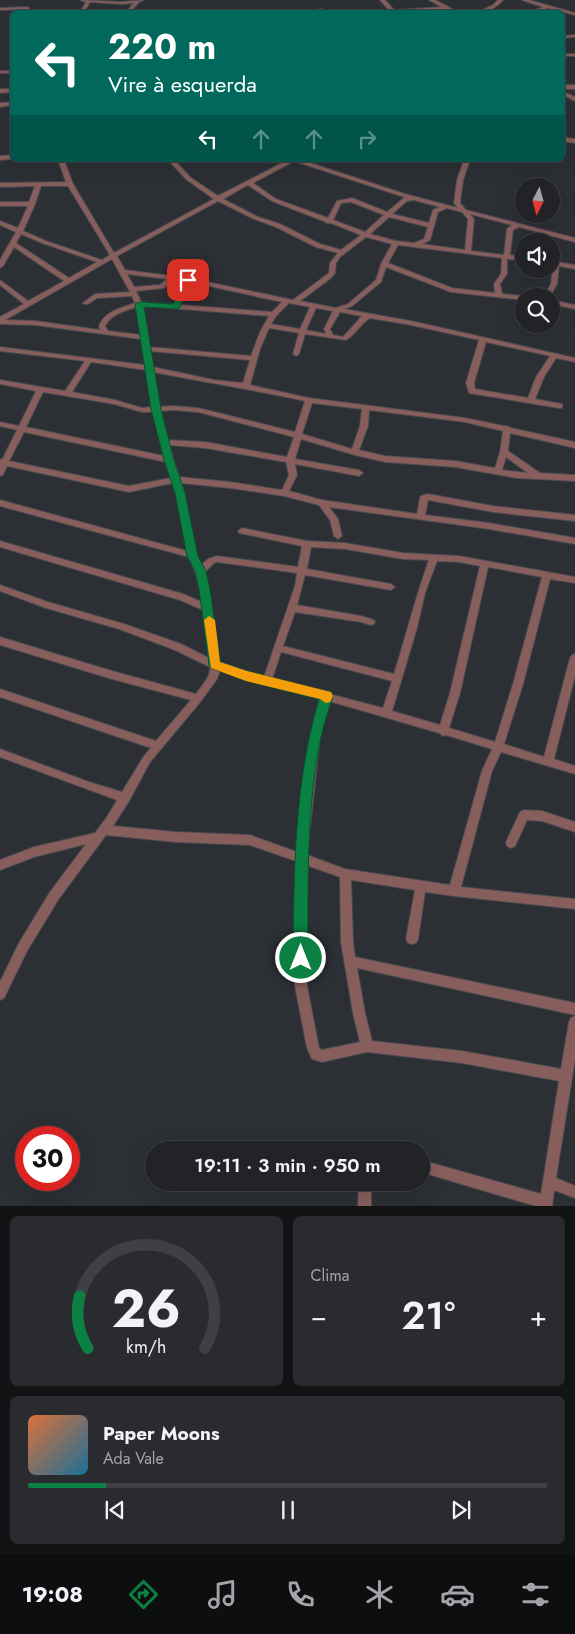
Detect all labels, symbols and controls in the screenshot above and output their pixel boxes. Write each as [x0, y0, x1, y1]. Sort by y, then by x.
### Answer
text: 220 m [108, 22, 216, 72]
icon: left [25, 30, 90, 95]
text: Vire à esquerda [108, 68, 257, 100]
icon: left [194, 125, 222, 153]
icon: ahead [247, 125, 275, 153]
icon: ahead [300, 125, 328, 153]
icon: right [353, 125, 381, 153]
north arrow [515, 178, 560, 222]
map controls [515, 178, 560, 333]
button: sound [515, 233, 560, 278]
pin [167, 259, 209, 301]
icon: arrive [174, 266, 202, 294]
button: search [515, 288, 560, 333]
position arrow [274, 931, 326, 983]
speed limit sign: 30 [15, 1126, 80, 1191]
text: 19:11 · 3 min · 950 m [194, 1152, 381, 1179]
text: Clima [311, 1264, 349, 1287]
text: 26 [112, 1271, 181, 1347]
text: 21° [402, 1288, 455, 1343]
text: − [311, 1296, 327, 1337]
text: + [530, 1296, 547, 1337]
text: km/h [126, 1334, 166, 1360]
text: Paper Moons [103, 1420, 220, 1447]
text: Ada Vale [103, 1447, 164, 1470]
icon: previous [101, 1496, 129, 1524]
icon: pause [274, 1496, 302, 1524]
icon: next [447, 1496, 475, 1524]
icon: directions [126, 1577, 161, 1612]
icon: music [205, 1577, 240, 1612]
icon: phone [283, 1577, 318, 1612]
icon: climate [362, 1577, 397, 1612]
icon: car [440, 1577, 475, 1612]
icon: filters [518, 1577, 553, 1612]
text: 19:08 [22, 1578, 83, 1610]

